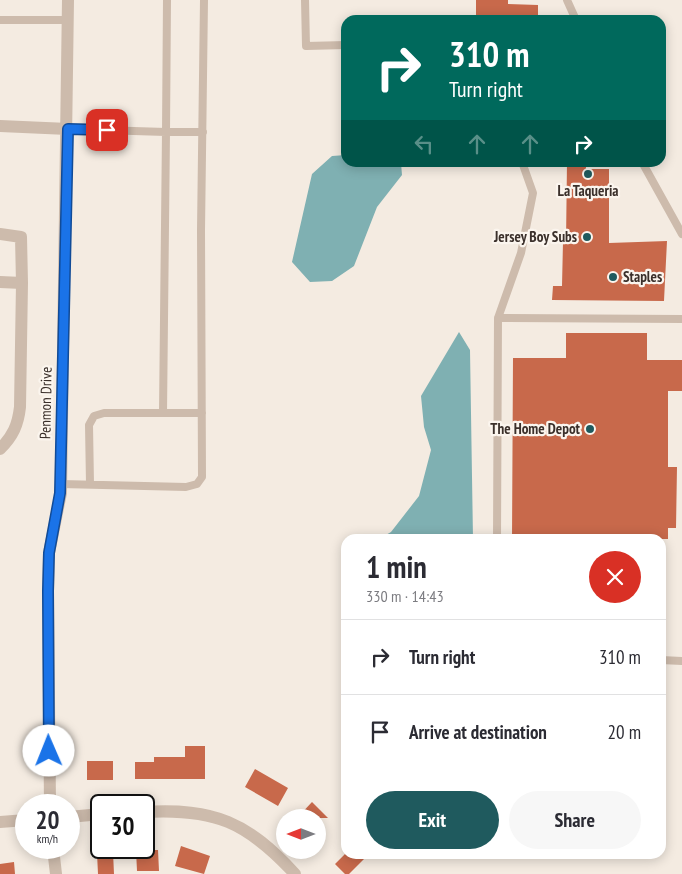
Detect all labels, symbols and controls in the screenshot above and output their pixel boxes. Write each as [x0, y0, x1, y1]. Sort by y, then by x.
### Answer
text: 310 m [449, 31, 530, 77]
icon: right [366, 35, 431, 100]
text: Turn right [449, 75, 523, 103]
pin [86, 109, 128, 151]
icon: arrive [93, 116, 121, 144]
icon: left [410, 130, 438, 158]
icon: ahead [463, 130, 491, 158]
icon: ahead [516, 130, 544, 158]
icon: right [569, 130, 597, 158]
marker: La Taqueria [582, 168, 594, 180]
place label: La Taqueria [558, 181, 618, 200]
place label: Jersey Boy Subs [493, 227, 577, 246]
marker: Jersey Boy Subs [581, 231, 593, 243]
place label: Staples [623, 267, 662, 286]
marker: Staples [607, 271, 619, 283]
street label: Penmon Drive [35, 367, 56, 439]
place label: The Home Depot [490, 419, 581, 438]
marker: The Home Depot [584, 423, 596, 435]
text: 1 min [366, 547, 427, 586]
button: close [589, 551, 641, 603]
text: 330 m · 14:43 [366, 586, 444, 606]
icon: right [366, 643, 394, 671]
text: Turn right [409, 645, 475, 669]
text: 310 m [599, 645, 641, 669]
icon: arrive [366, 718, 394, 746]
text: Arrive at destination [409, 720, 547, 744]
text: 20 m [608, 720, 641, 744]
position arrow [22, 724, 74, 776]
button: Exit [366, 791, 499, 849]
button: Share [509, 791, 641, 849]
speed limit sign: 30 [90, 794, 155, 859]
text: 20 [36, 804, 59, 836]
north arrow [276, 809, 326, 859]
map controls [276, 809, 326, 859]
text: km/h [37, 831, 58, 846]

